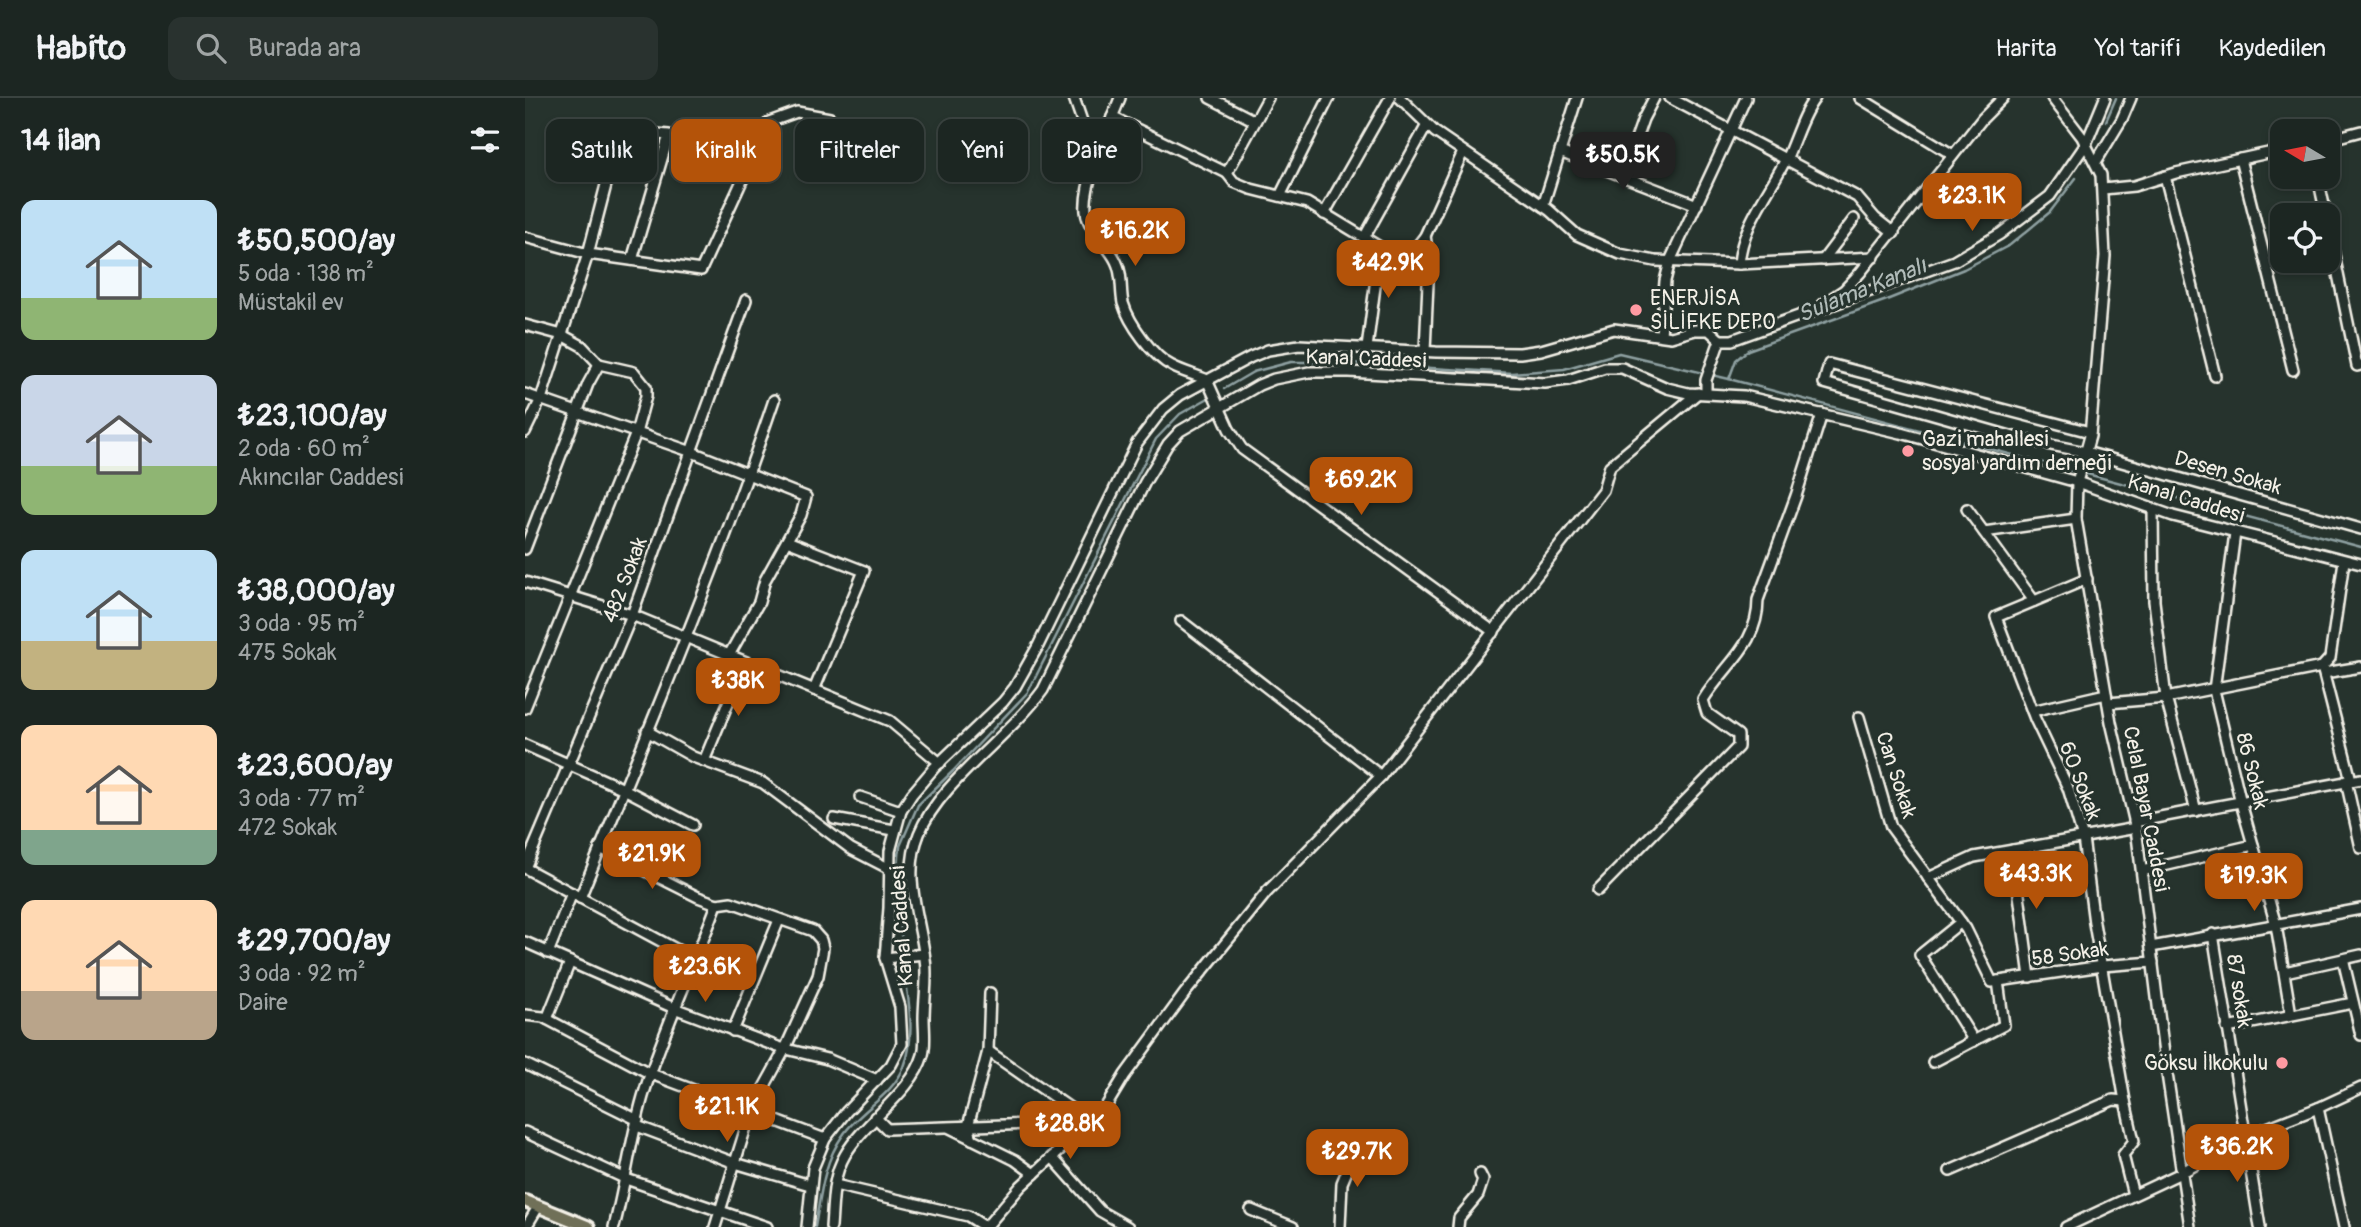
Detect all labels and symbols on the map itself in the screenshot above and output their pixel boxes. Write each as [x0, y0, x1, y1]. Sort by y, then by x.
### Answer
north arrow [2270, 119, 2340, 189]
pin: ₺50.5K [1566, 132, 1680, 192]
pin: ₺23.1K [1915, 174, 2029, 233]
pin: ₺16.2K [1078, 208, 1192, 268]
pin: ₺42.9K [1331, 240, 1445, 300]
water label: Sulama Kanalı [1793, 250, 1932, 329]
place label: ENERJİSA SİLİFKE DEPO [1650, 285, 1776, 336]
marker: ENERJİSA SİLİFKE DEPO [1628, 302, 1644, 318]
street label: Kanal Caddesi [1305, 343, 1427, 375]
place label: Gazi mahallesi sosyal yardım derneği [1922, 426, 2112, 477]
marker: Gazi mahallesi sosyal yardım derneği [1900, 443, 1916, 459]
street label: Desen Sokak [2171, 445, 2285, 501]
pin: ₺69.2K [1304, 458, 1418, 517]
street label: Kanal Caddesi [2124, 468, 2248, 530]
street label: 482 Sokak [596, 533, 654, 627]
pin: ₺38K [697, 658, 779, 718]
street label: Celal Bayar Caddesi [2117, 724, 2175, 894]
street label: Can Sokak [1869, 728, 1923, 822]
street label: 86 Sokak [2229, 730, 2275, 812]
street label: 60 Sokak [2053, 738, 2107, 824]
pin: ₺21.9K [595, 832, 709, 891]
pin: ₺43.3K [1979, 852, 2093, 911]
pin: ₺19.3K [2197, 854, 2311, 913]
street label: Kanal Caddesi [884, 864, 920, 987]
street label: 58 Sokak [2030, 935, 2110, 973]
pin: ₺23.6K [648, 944, 762, 1004]
street label: 87 sokak [2220, 952, 2258, 1030]
place label: Göksu İlkokulu [2144, 1050, 2268, 1077]
marker: Göksu İlkokulu [2274, 1055, 2290, 1071]
pin: ₺21.1K [670, 1084, 784, 1144]
pin: ₺28.8K [1013, 1102, 1127, 1161]
pin: ₺36.2K [2180, 1124, 2294, 1184]
pin: ₺29.7K [1300, 1130, 1414, 1189]

